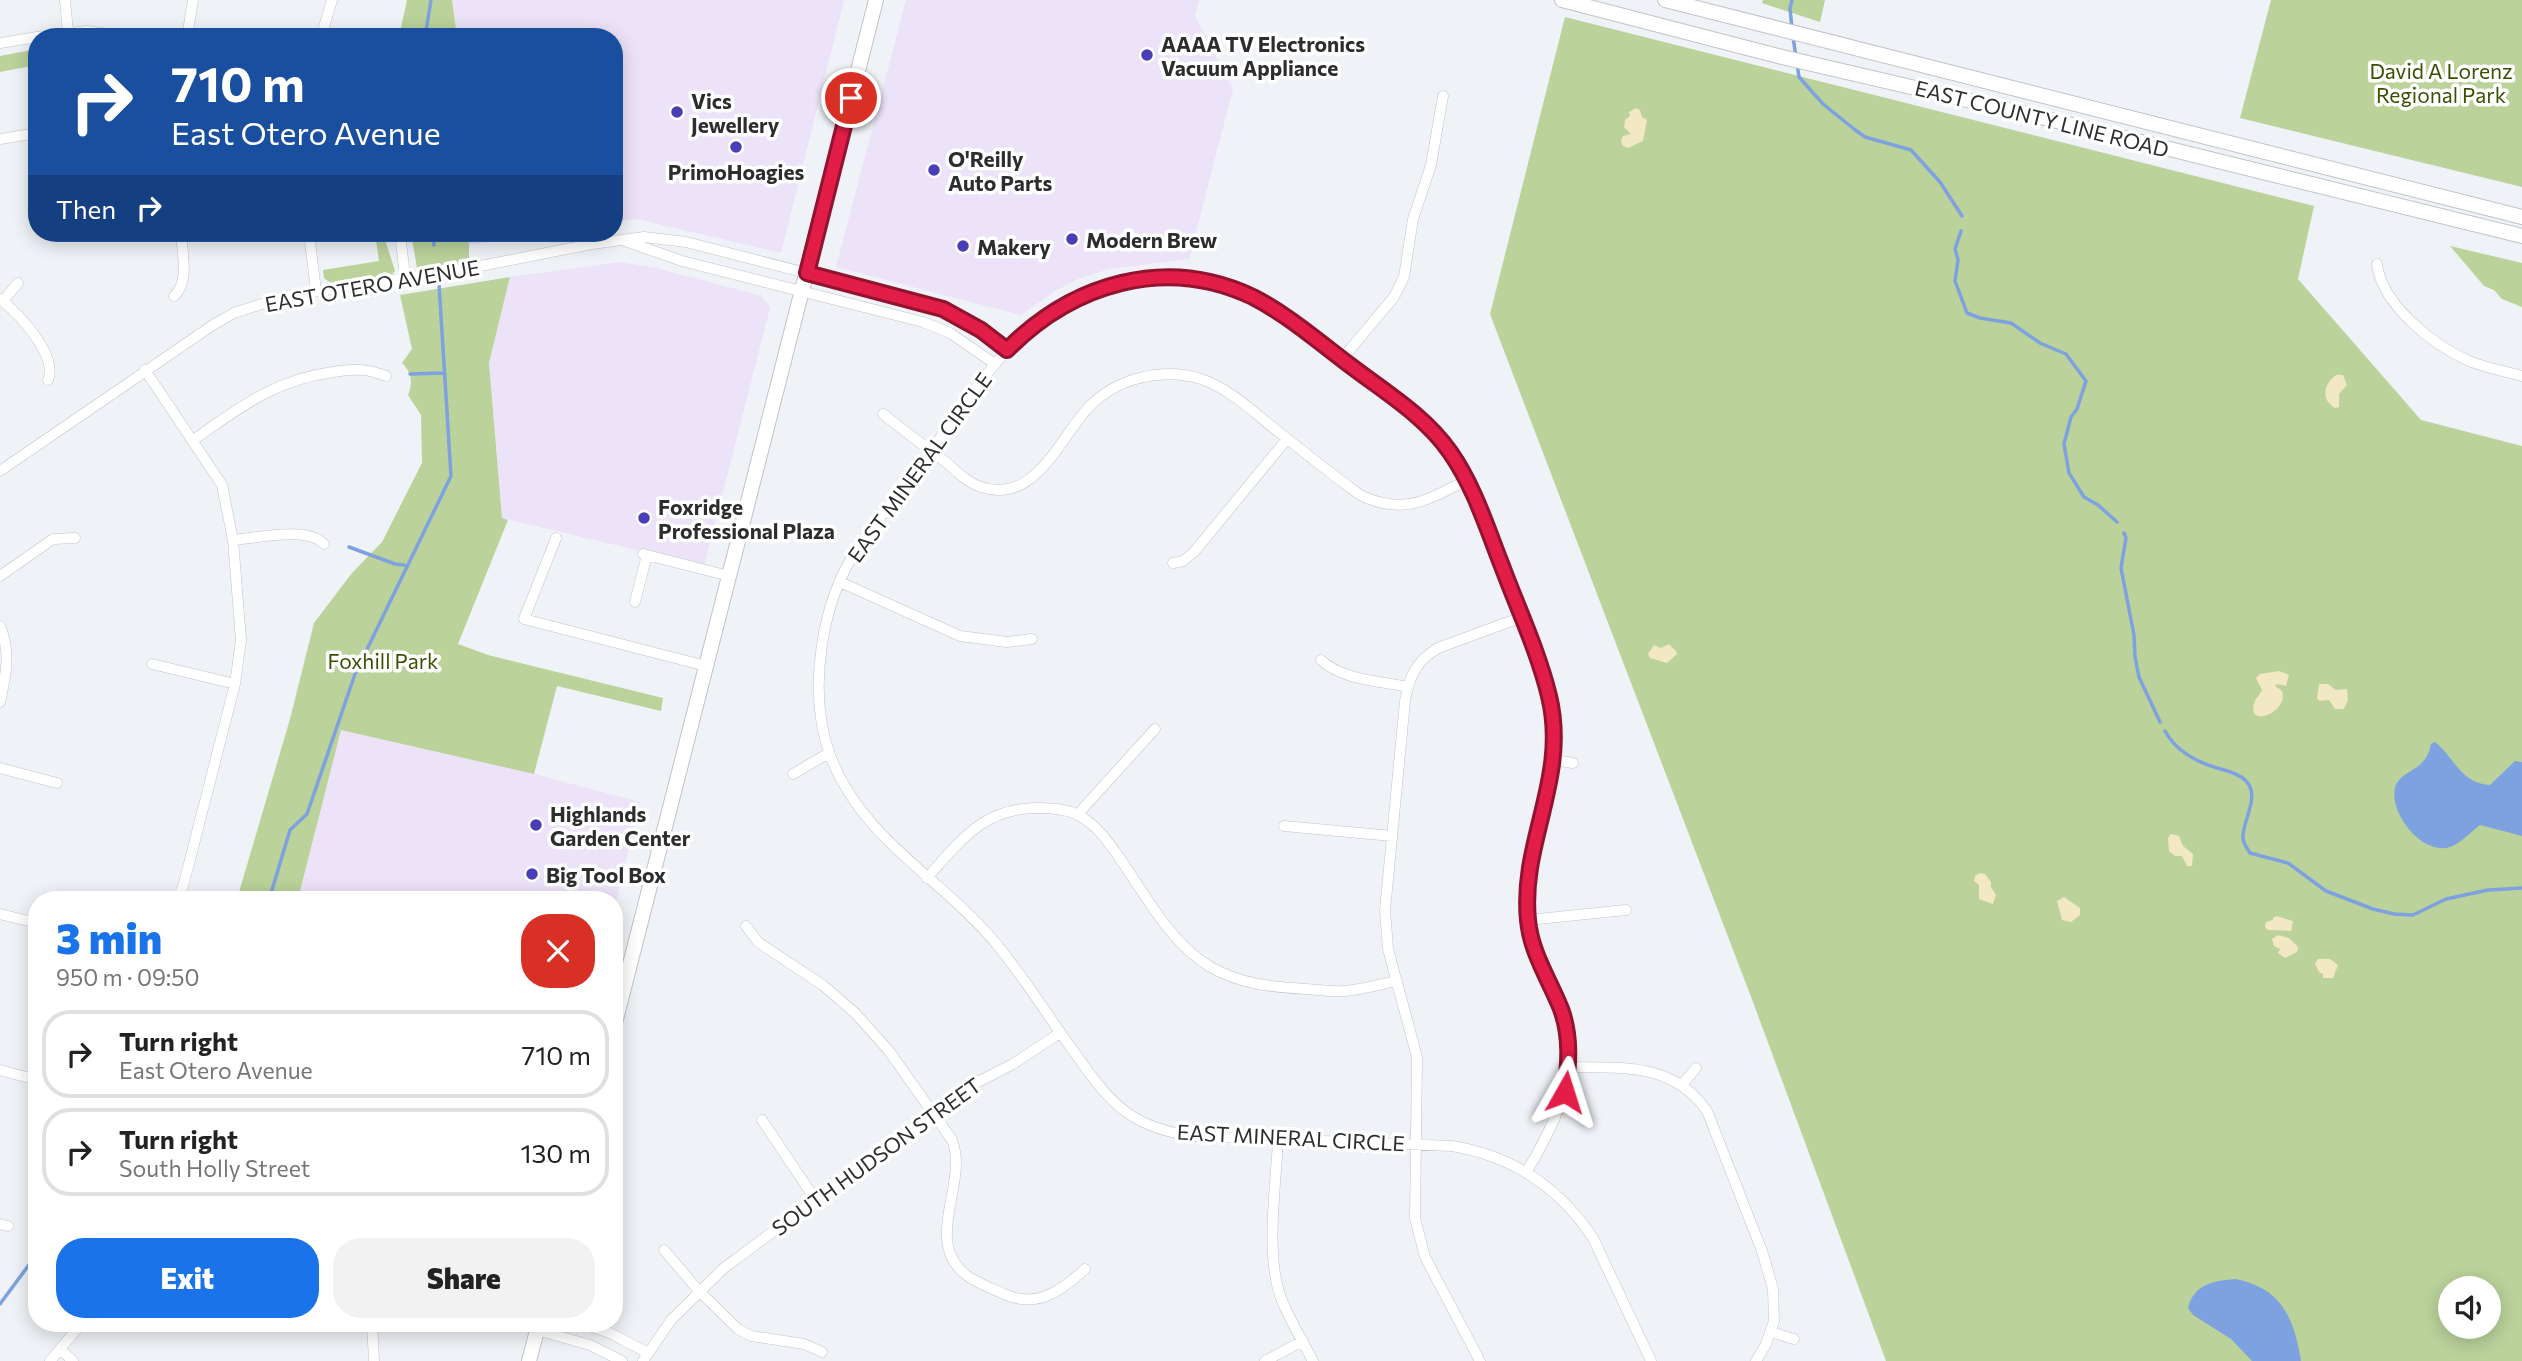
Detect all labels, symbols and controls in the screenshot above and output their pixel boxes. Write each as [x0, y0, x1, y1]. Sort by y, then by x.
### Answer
place label: AAAA TV Electronics Vacuum Appliance [1161, 31, 1365, 80]
marker: AAAA TV Electronics Vacuum Appliance [1139, 47, 1155, 63]
text: 710 m [171, 52, 305, 112]
icon: right [56, 56, 147, 147]
park label: David A Lorenz Regional Park [2369, 58, 2513, 107]
pin [821, 68, 881, 128]
street label: EAST COUNTY LINE ROAD [1912, 74, 2172, 162]
icon: arrive [832, 79, 870, 117]
place label: Vics Jewellery [691, 88, 780, 137]
marker: Vics Jewellery [669, 104, 685, 120]
text: East Otero Avenue [171, 112, 441, 152]
marker: PrimoHoagies [728, 139, 744, 155]
place label: O'Reilly Auto Parts [948, 146, 1052, 195]
place label: PrimoHoagies [668, 159, 805, 184]
marker: O'Reilly Auto Parts [926, 162, 942, 178]
icon: right [130, 189, 168, 227]
text: Then [56, 193, 116, 224]
place label: Modern Brew [1086, 227, 1218, 252]
marker: Modern Brew [1064, 231, 1080, 247]
place label: Makery [977, 234, 1051, 259]
marker: Makery [955, 238, 971, 254]
street label: EAST OTERO AVENUE [263, 254, 481, 316]
street label: EAST MINERAL CIRCLE [842, 367, 996, 567]
place label: Foxridge Professional Plaza [658, 494, 835, 543]
marker: Foxridge Professional Plaza [636, 510, 652, 526]
park label: Foxhill Park [328, 648, 438, 673]
place label: Highlands Garden Center [550, 801, 691, 850]
marker: Highlands Garden Center [528, 817, 544, 833]
place label: Big Tool Box [546, 862, 666, 887]
marker: Big Tool Box [524, 866, 540, 882]
text: 3 min [56, 911, 162, 963]
button: close [521, 914, 595, 988]
text: 950 m · 09:50 [56, 963, 200, 991]
text: Turn right [119, 1025, 238, 1056]
icon: right [60, 1035, 98, 1073]
text: 710 m [522, 1039, 591, 1070]
position arrow [1528, 1055, 1602, 1129]
text: East Otero Avenue [119, 1056, 313, 1084]
street label: SOUTH HUDSON STREET [767, 1072, 985, 1240]
street label: EAST MINERAL CIRCLE [1176, 1119, 1406, 1155]
text: Turn right [119, 1123, 238, 1154]
icon: right [60, 1133, 98, 1171]
text: 130 m [520, 1137, 591, 1168]
text: South Holly Street [119, 1154, 310, 1182]
button: Exit [56, 1238, 319, 1318]
button: Share [333, 1238, 595, 1318]
map controls [2438, 1276, 2501, 1339]
button: sound [2438, 1276, 2501, 1339]

